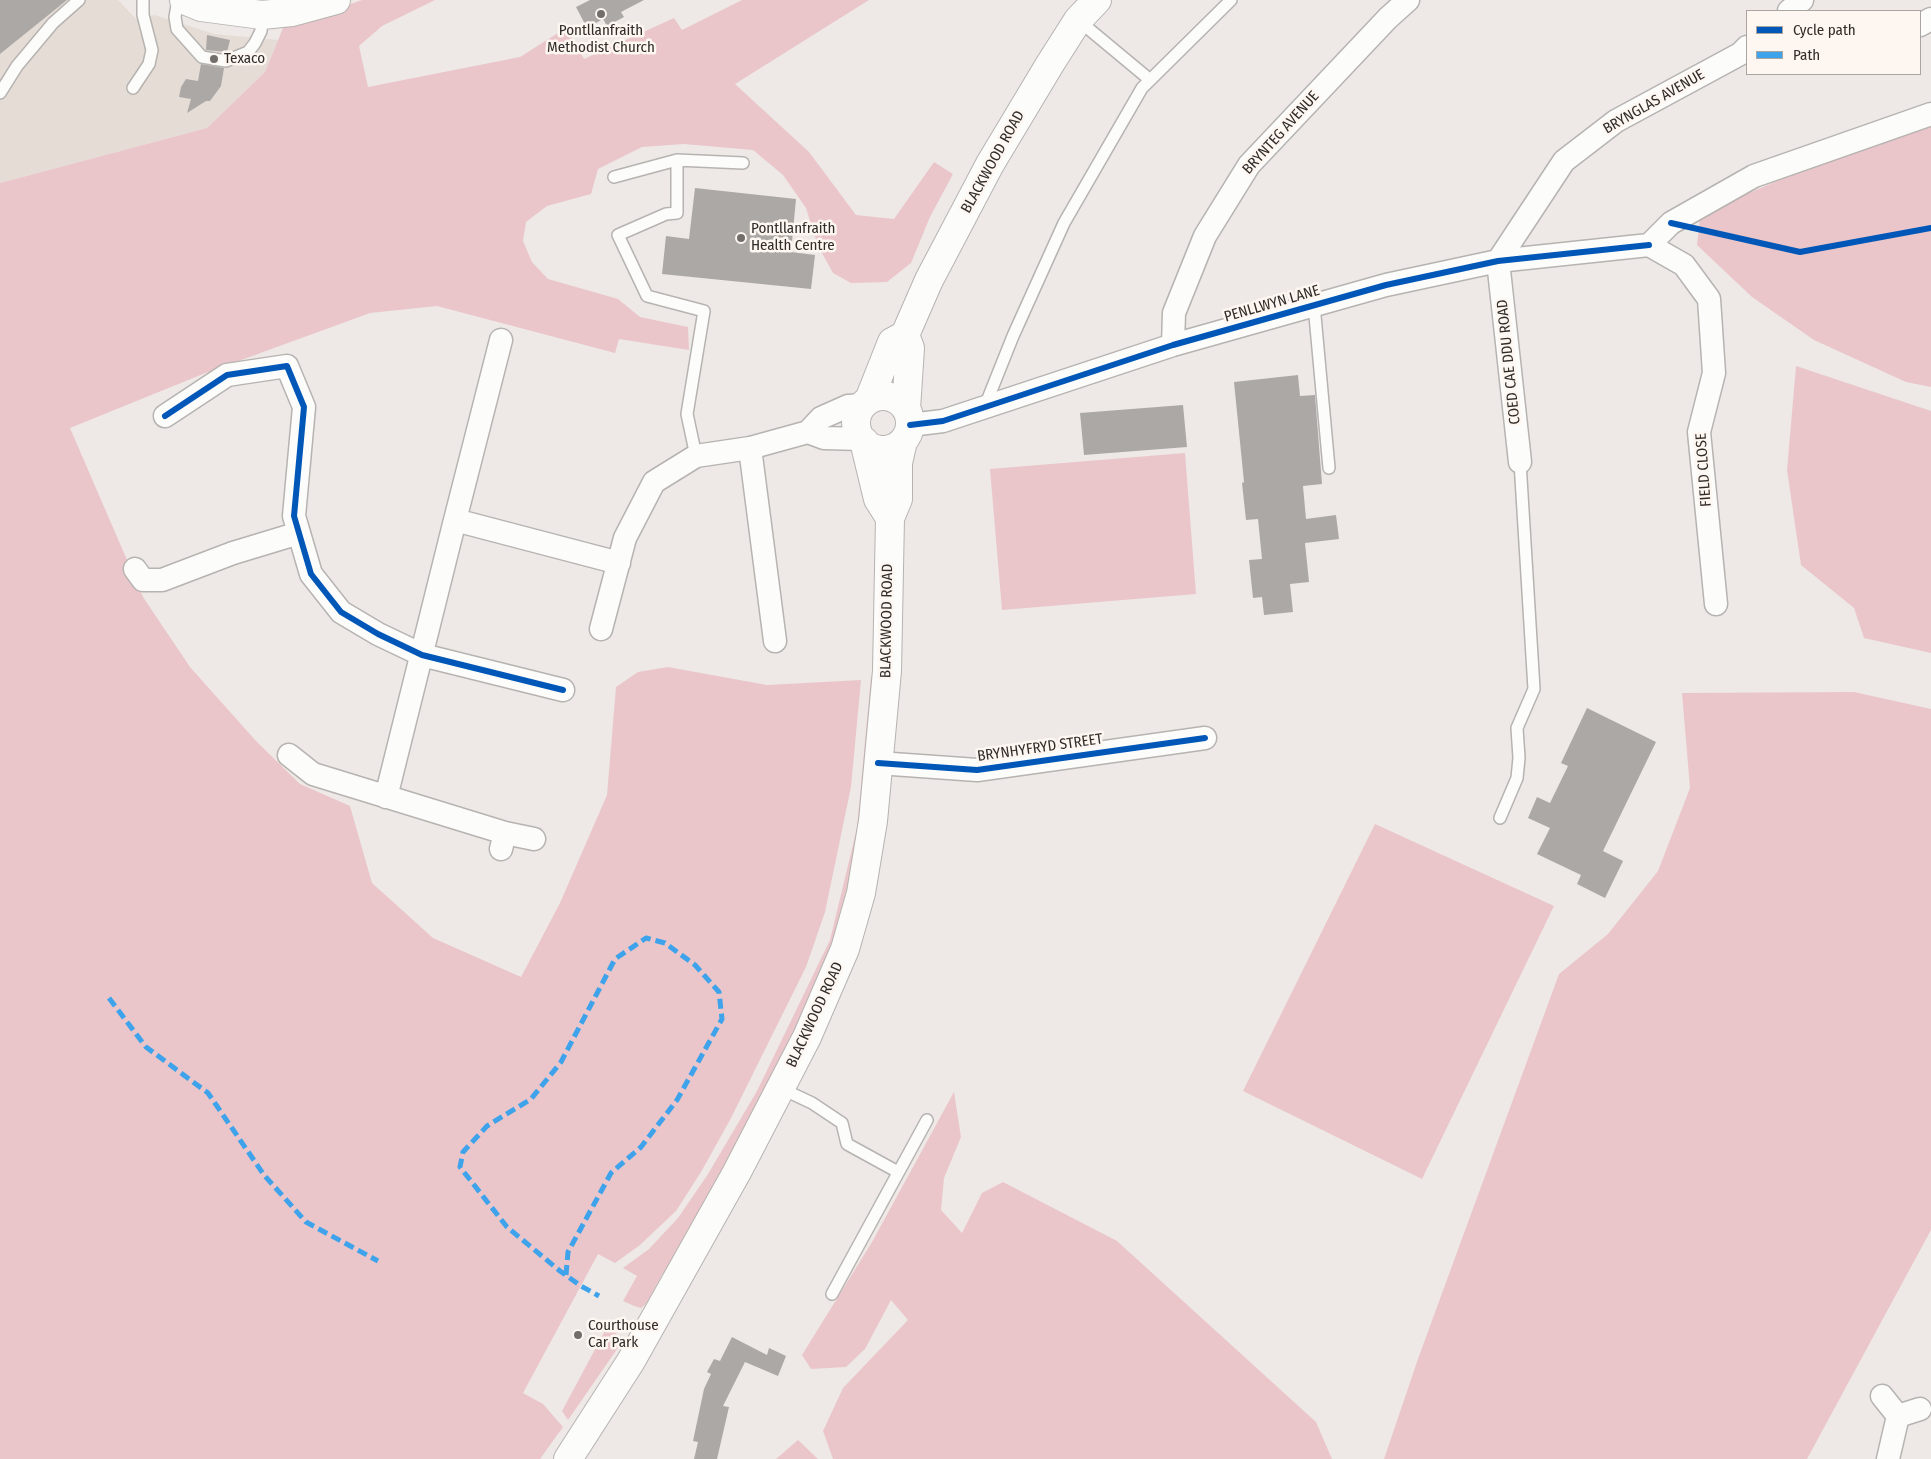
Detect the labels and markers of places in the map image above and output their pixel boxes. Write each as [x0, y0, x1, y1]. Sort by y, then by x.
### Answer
marker: Pontllanfraith Methodist Church [595, 8, 607, 20]
place label: Pontllanfraith Methodist Church [547, 22, 655, 57]
place label: Texaco [224, 50, 265, 68]
marker: Texaco [208, 53, 220, 65]
place label: Pontllanfraith Health Centre [751, 220, 835, 255]
marker: Pontllanfraith Health Centre [735, 232, 747, 244]
place label: Courthouse Car Park [588, 1317, 659, 1352]
marker: Courthouse Car Park [572, 1329, 584, 1341]

